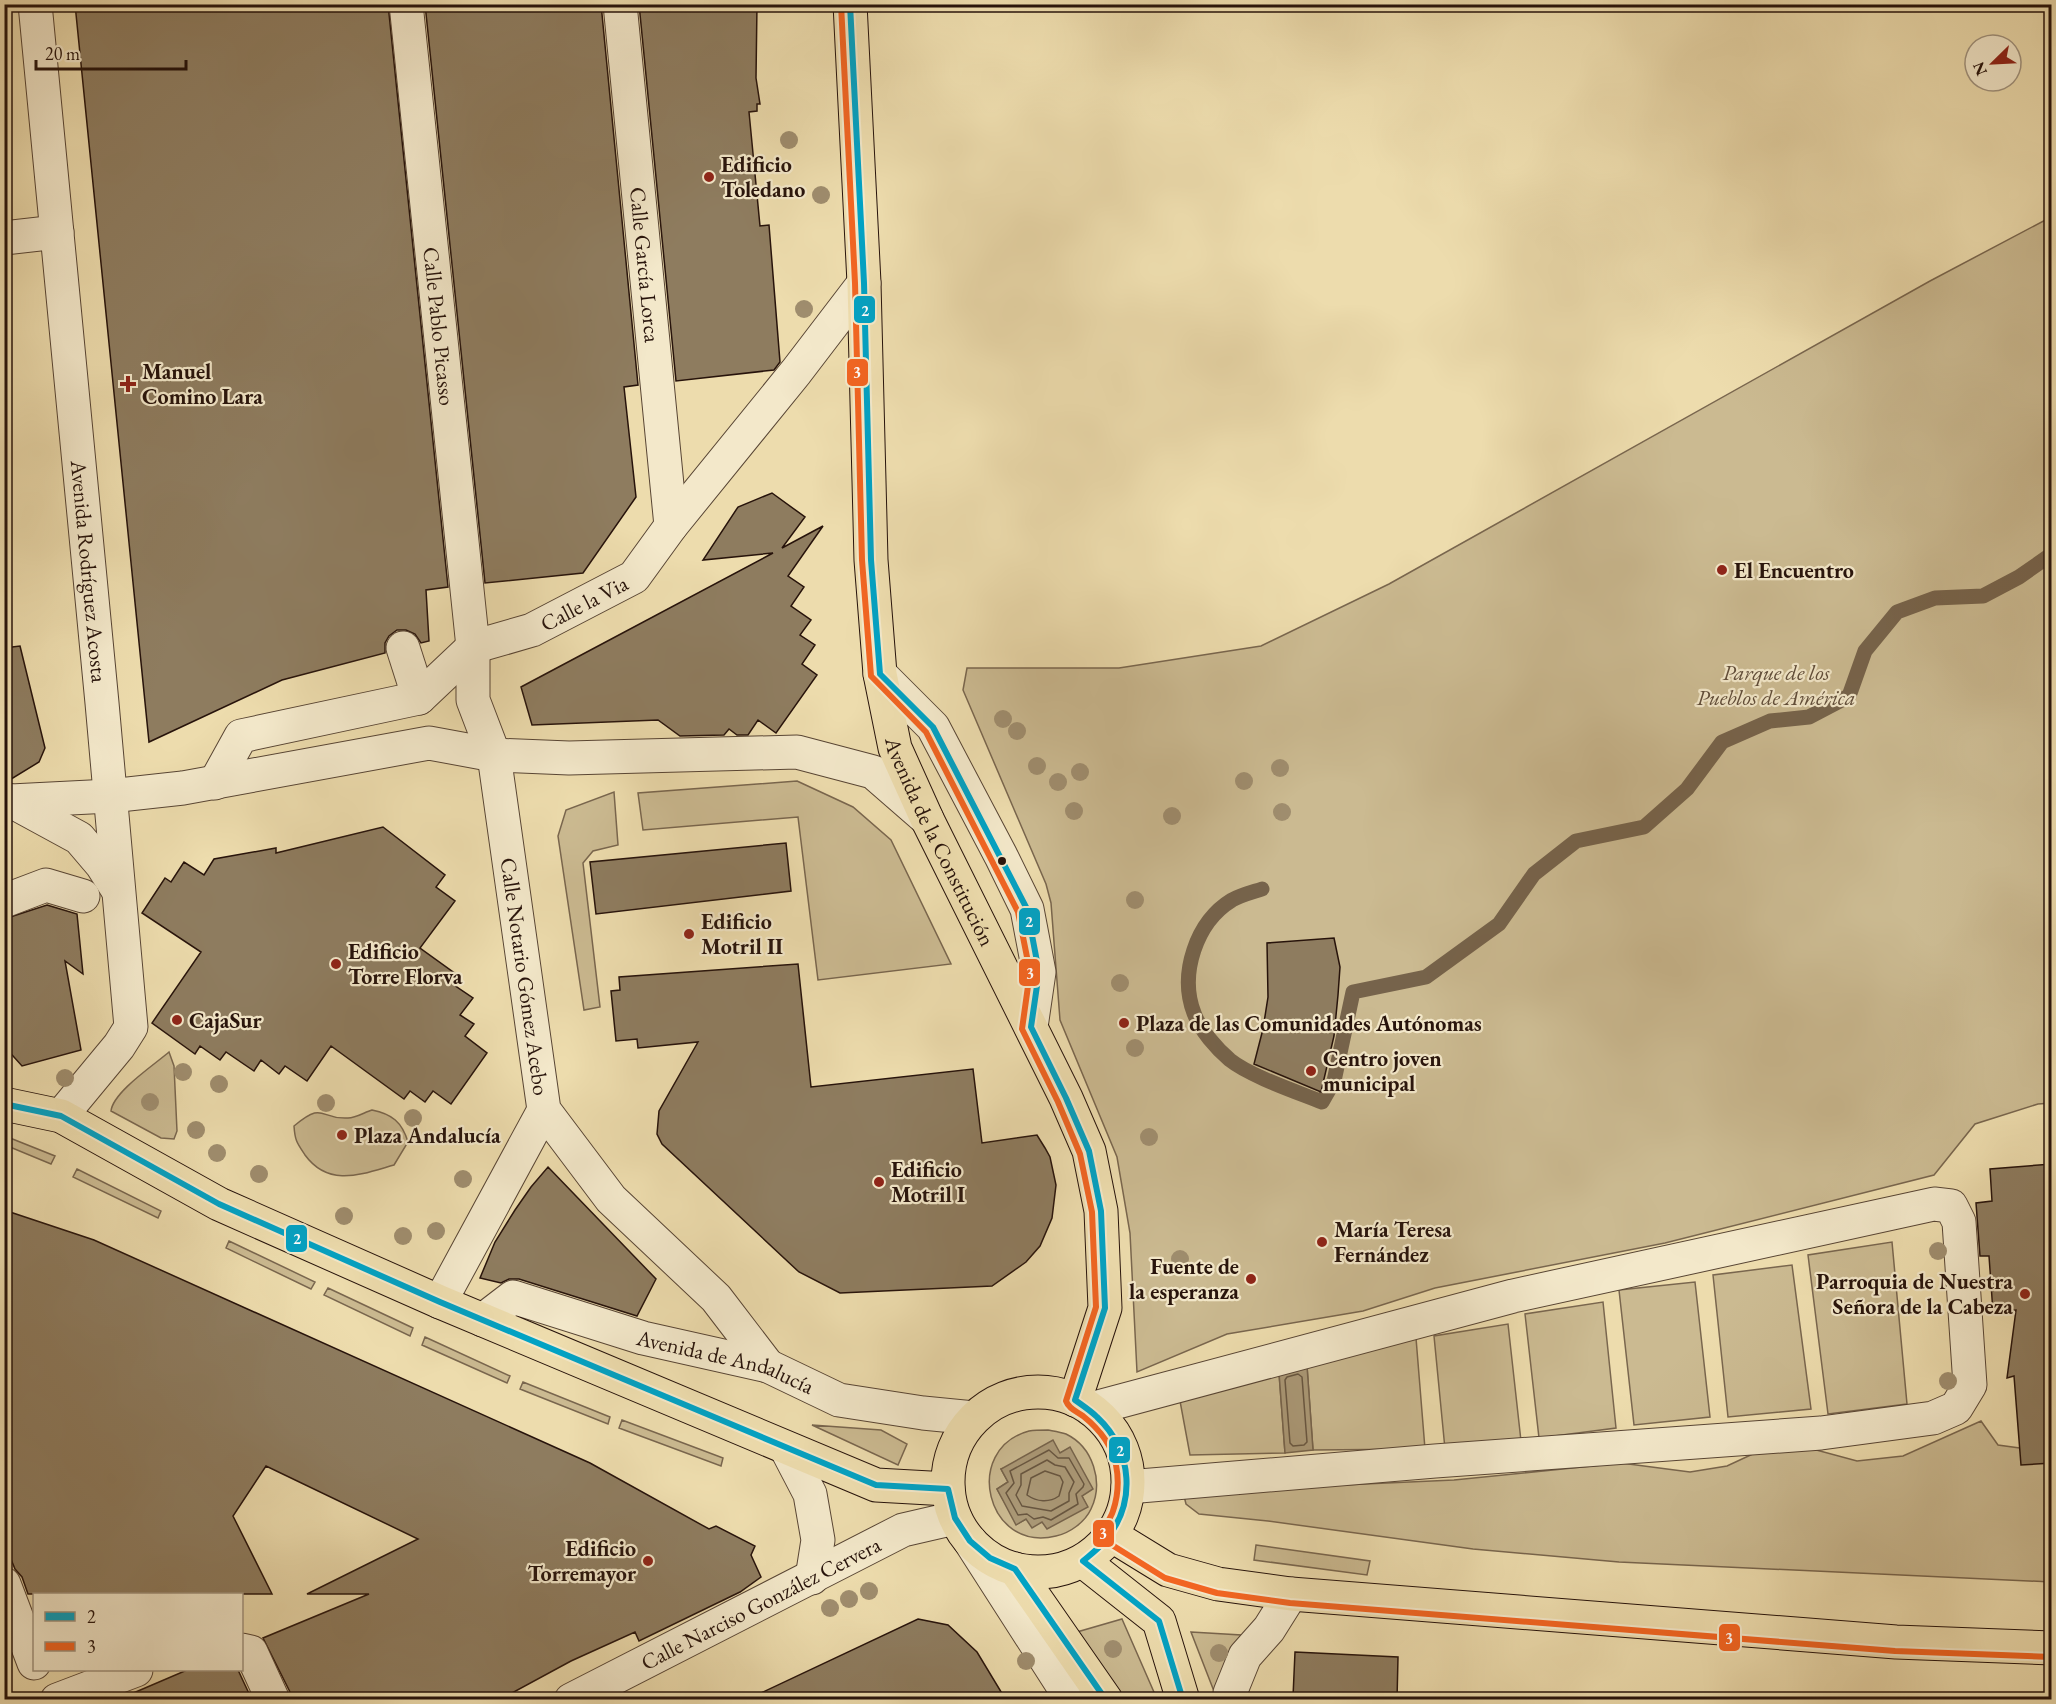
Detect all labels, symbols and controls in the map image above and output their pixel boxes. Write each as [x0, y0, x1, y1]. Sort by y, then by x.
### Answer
scale bar [36, 33, 186, 71]
north arrow [1963, 33, 2023, 93]
text: 20 m [45, 42, 80, 65]
text: N [1968, 59, 1992, 79]
place label: Edificio Toledano [721, 150, 805, 204]
marker: Edificio Toledano [702, 170, 716, 184]
street label: Calle García Lorca [623, 186, 668, 344]
street label: Calle Pablo Picasso [417, 245, 462, 407]
line badge: 2 [853, 295, 876, 324]
text: 2 [861, 300, 870, 321]
place label: Manuel Comino Lara [142, 357, 263, 411]
line badge: 3 [846, 358, 869, 387]
text: 3 [853, 362, 861, 383]
marker: Manuel Comino Lara [119, 375, 137, 393]
street label: Avenida Rodríguez Acosta [64, 458, 114, 684]
place label: El Encuentro [1734, 556, 1854, 585]
marker: El Encuentro [1715, 563, 1729, 577]
street label: Calle la Via [535, 568, 633, 638]
park label: Parque de los Pueblos de América [1697, 658, 1855, 712]
street label: Avenida de la Constitución [879, 734, 1003, 951]
unlabelled marker [996, 855, 1008, 867]
street label: Calle Notario Gómez Acebo [494, 856, 556, 1097]
place label: Edificio Motril II [701, 907, 783, 961]
line badge: 2 [1018, 907, 1041, 936]
text: 2 [1025, 911, 1034, 932]
marker: Edificio Motril II [682, 927, 696, 941]
place label: Edificio Torre Florva [348, 937, 463, 991]
marker: Edificio Torre Florva [329, 957, 343, 971]
line badge: 3 [1018, 958, 1041, 987]
text: 3 [1026, 963, 1034, 984]
place label: CajaSur [189, 1006, 262, 1035]
place label: Plaza de las Comunidades Autónomas [1136, 1009, 1482, 1038]
marker: CajaSur [170, 1013, 184, 1027]
marker: Plaza de las Comunidades Autónomas [1117, 1016, 1131, 1030]
place label: Centro joven municipal [1323, 1044, 1442, 1098]
marker: Centro joven municipal [1304, 1064, 1318, 1078]
place label: Plaza Andalucía [354, 1121, 501, 1150]
marker: Plaza Andalucía [335, 1128, 349, 1142]
place label: Edificio Motril I [891, 1155, 965, 1209]
marker: Edificio Motril I [872, 1175, 886, 1189]
place label: María Teresa Fernández [1334, 1215, 1452, 1269]
line badge: 2 [285, 1224, 308, 1253]
text: 2 [293, 1228, 302, 1249]
marker: María Teresa Fernández [1315, 1235, 1329, 1249]
place label: Fuente de la esperanza [1129, 1252, 1239, 1306]
place label: Parroquia de Nuestra Señora de la Cabeza [1816, 1267, 2013, 1321]
marker: Fuente de la esperanza [1244, 1272, 1258, 1286]
marker: Parroquia de Nuestra Señora de la Cabeza [2018, 1287, 2032, 1301]
street label: Avenida de Andalucía [633, 1322, 819, 1401]
line badge: 2 [1108, 1436, 1131, 1464]
text: 2 [1116, 1440, 1125, 1461]
line badge: 3 [1092, 1519, 1115, 1548]
text: 3 [1099, 1523, 1107, 1544]
street label: Calle Narciso González Cervera [636, 1529, 886, 1676]
place label: Edificio Torremayor [527, 1534, 637, 1588]
marker: Edificio Torremayor [641, 1554, 655, 1568]
legend [33, 1593, 243, 1671]
text: 2 [87, 1605, 96, 1628]
line badge: 3 [1718, 1623, 1741, 1652]
text: 3 [1725, 1628, 1733, 1649]
text: 3 [87, 1635, 96, 1658]

